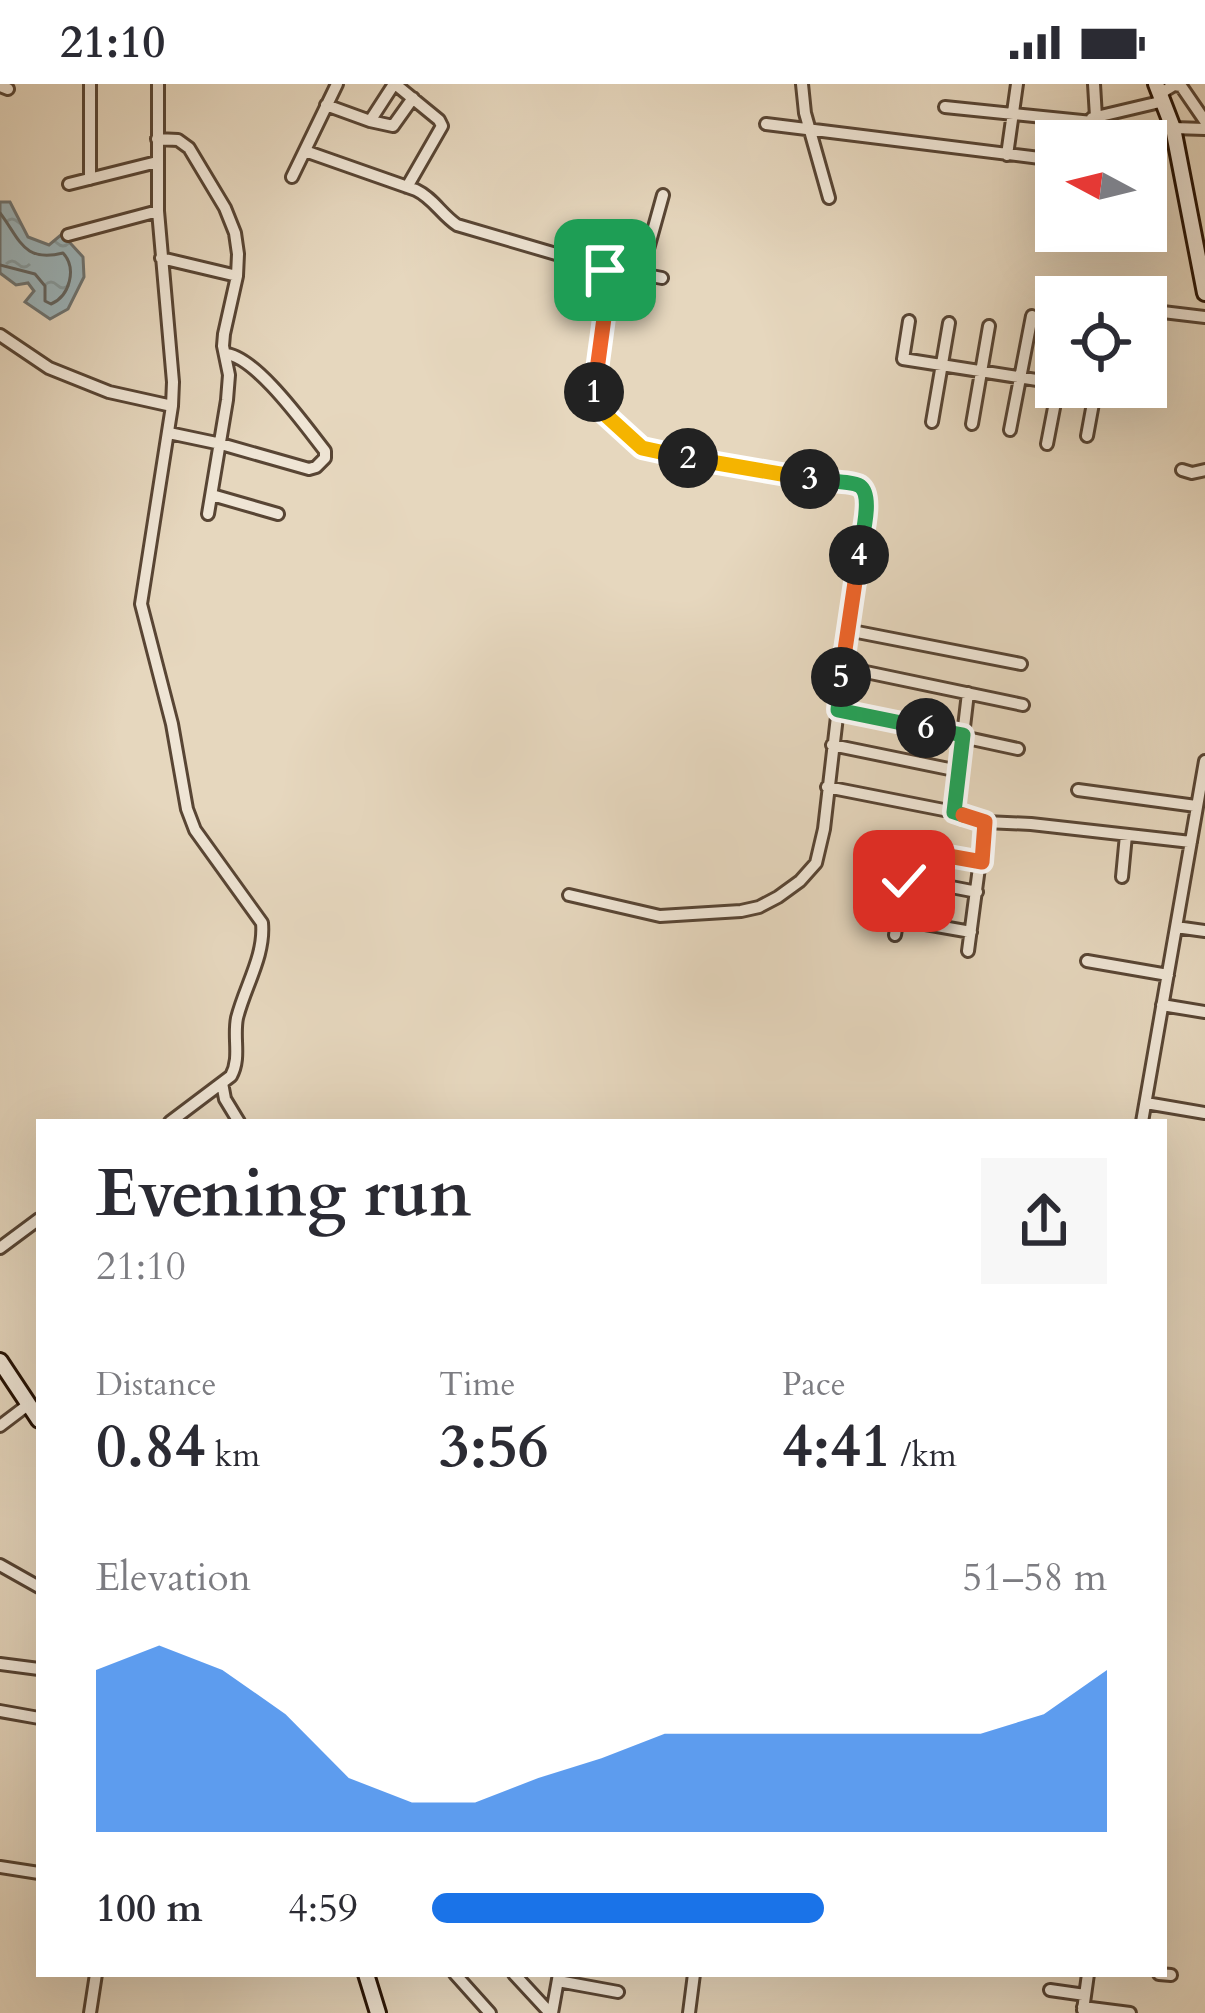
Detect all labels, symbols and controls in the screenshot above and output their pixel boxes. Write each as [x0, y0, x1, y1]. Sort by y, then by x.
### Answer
text: 21:10 [60, 12, 165, 73]
north arrow [1035, 120, 1167, 252]
map controls [1035, 120, 1167, 408]
pin [554, 219, 656, 321]
icon: arrive [572, 237, 638, 303]
button: locate [1035, 276, 1167, 408]
pin: 1 [564, 362, 624, 422]
text: 1 [586, 369, 602, 414]
pin: 2 [658, 428, 718, 488]
text: 2 [680, 435, 696, 480]
pin: 3 [780, 449, 840, 509]
text: 3 [802, 456, 818, 501]
pin: 4 [829, 525, 889, 585]
text: 4 [851, 532, 867, 577]
pin: 5 [811, 647, 871, 707]
text: 5 [833, 654, 849, 699]
pin: 6 [896, 698, 956, 758]
text: 6 [918, 705, 934, 750]
pin [853, 830, 955, 932]
icon: check [871, 848, 937, 914]
text: Evening run [96, 1150, 471, 1239]
button: share [981, 1158, 1107, 1284]
text: 21:10 [96, 1240, 186, 1293]
text: Distance [96, 1362, 217, 1407]
text: Time [439, 1362, 515, 1407]
text: Pace [782, 1362, 846, 1407]
text: 0.84 [96, 1407, 206, 1488]
text: 3:56 [439, 1407, 549, 1488]
text: 4:41 [782, 1407, 892, 1488]
text: km [206, 1433, 260, 1478]
text: /km [892, 1433, 957, 1478]
text: Elevation [96, 1551, 251, 1604]
text: 51–58 m [962, 1551, 1107, 1604]
text: 100 m [96, 1882, 202, 1935]
text: 4:59 [288, 1882, 358, 1935]

